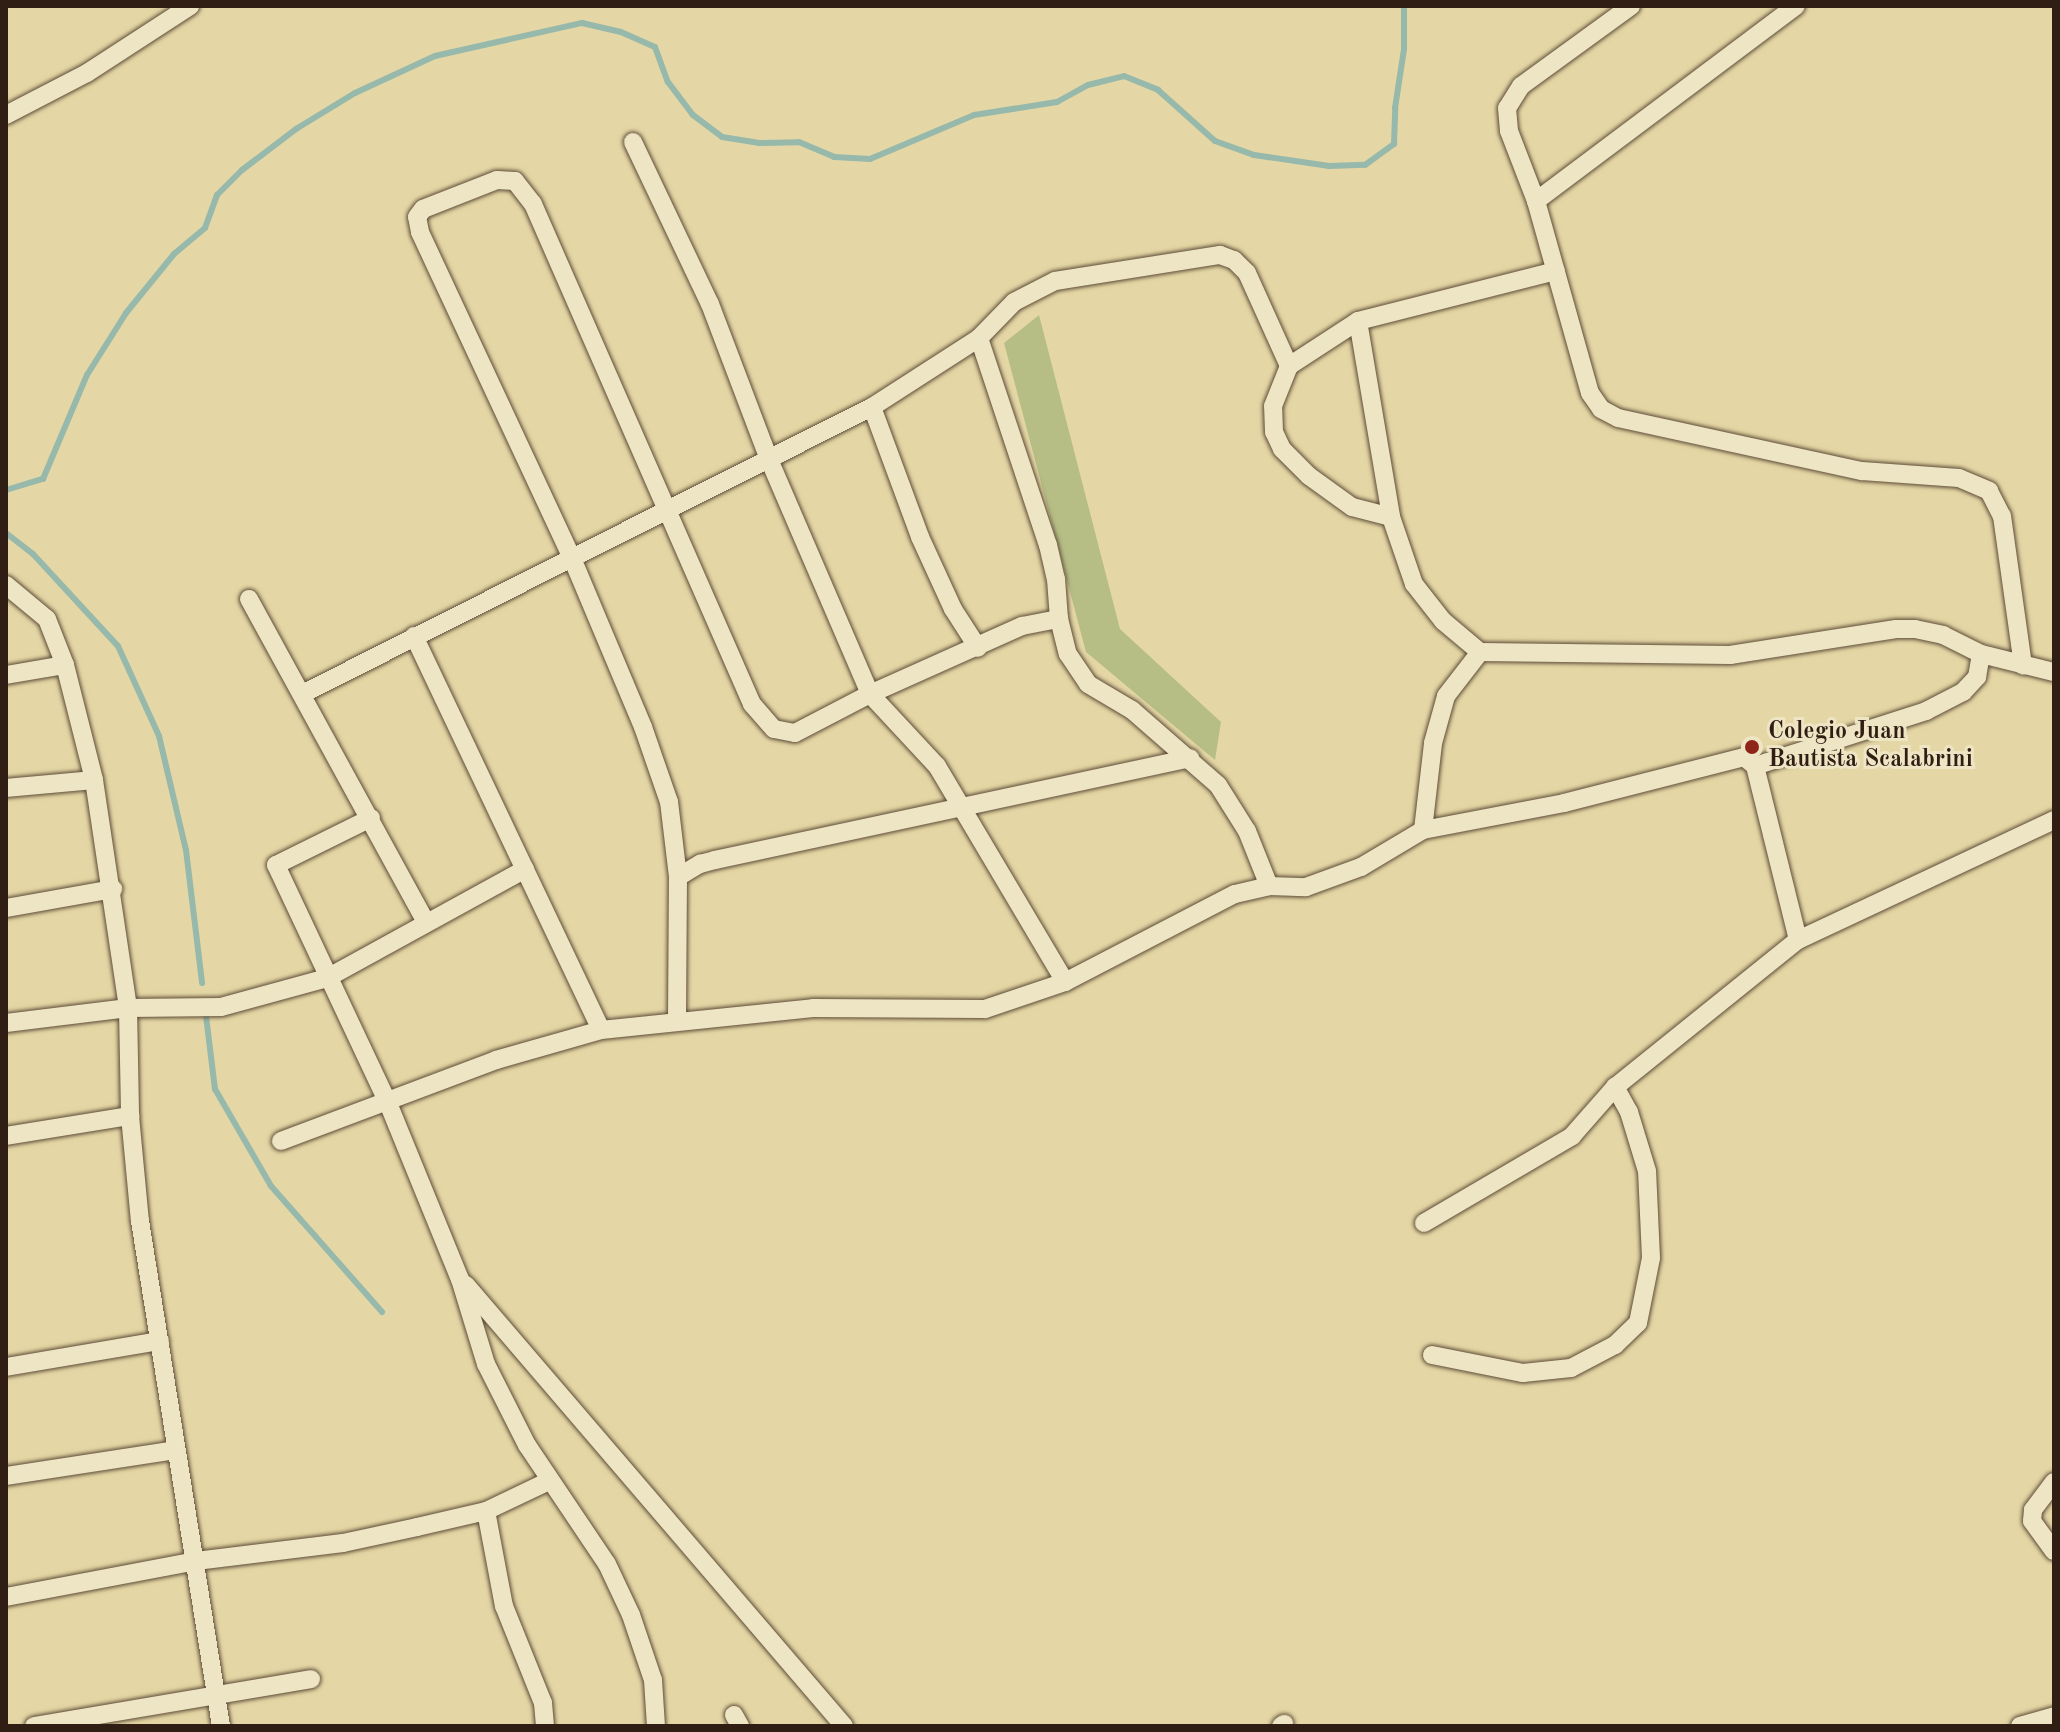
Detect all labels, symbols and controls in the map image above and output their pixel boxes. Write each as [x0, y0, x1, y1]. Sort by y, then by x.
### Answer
place label: Colegio Juan Bautista Scalabrini [1768, 719, 1973, 775]
marker: Colegio Juan Bautista Scalabrini [1743, 738, 1761, 756]

